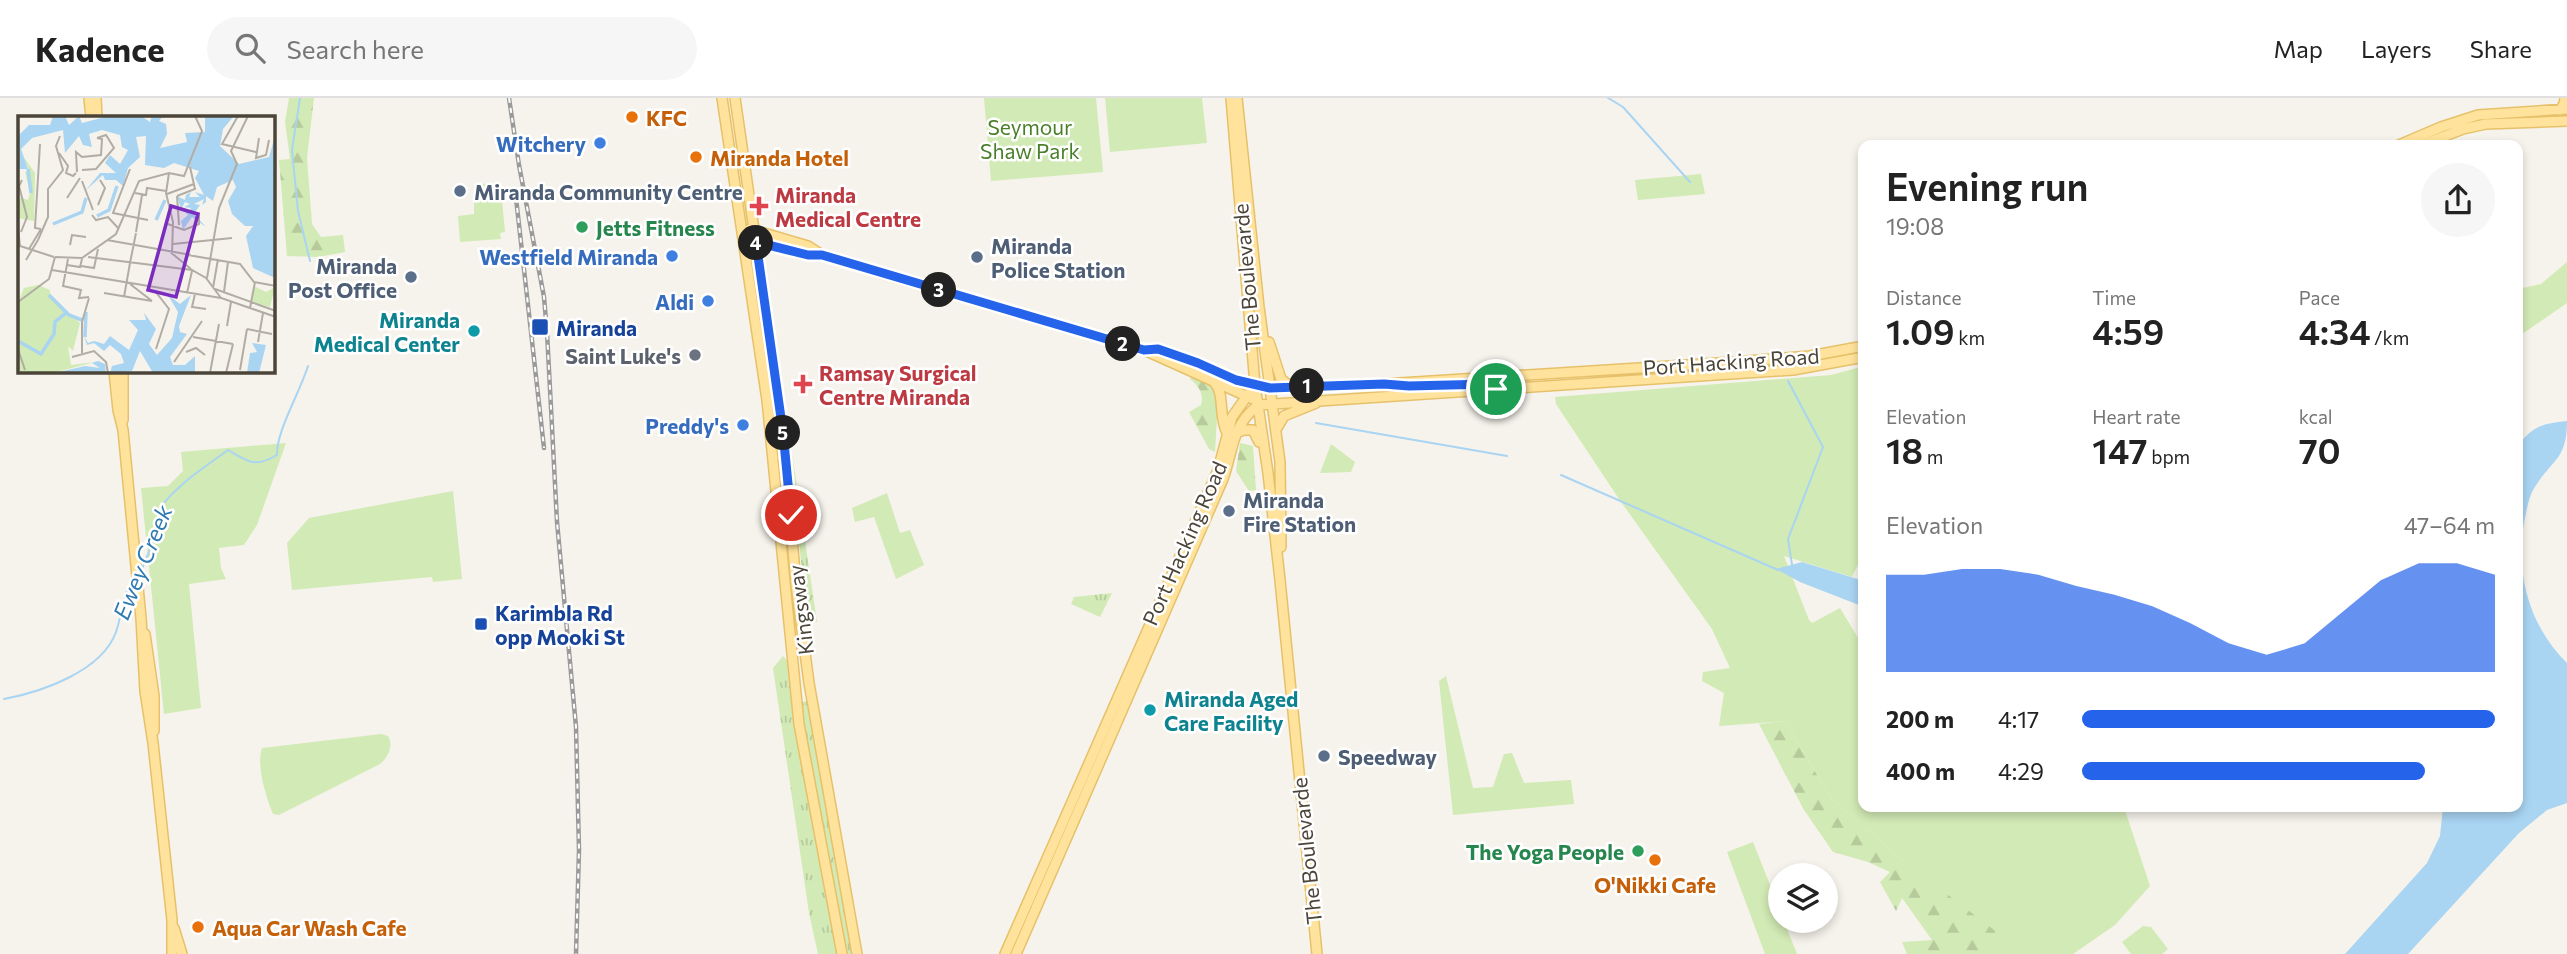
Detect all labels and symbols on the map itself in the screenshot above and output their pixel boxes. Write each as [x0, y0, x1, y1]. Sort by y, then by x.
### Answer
place label: KFC [646, 105, 687, 130]
marker: KFC [624, 109, 640, 125]
park label: Seymour Shaw Park [980, 114, 1080, 163]
inset map [18, 116, 275, 373]
place label: Witchery [496, 131, 586, 156]
marker: Witchery [592, 135, 608, 151]
place label: Miranda Hotel [710, 145, 849, 170]
marker: Miranda Hotel [688, 149, 704, 165]
place label: Miranda Community Centre [474, 179, 743, 204]
place label: Miranda Medical Centre [775, 182, 921, 231]
marker: Miranda Community Centre [452, 183, 468, 199]
marker: Miranda Medical Centre [749, 196, 769, 216]
street label: The Boulevarde [1227, 203, 1265, 351]
place label: Jetts Fitness [596, 215, 715, 240]
marker: Jetts Fitness [574, 219, 590, 235]
pin: 4 [738, 226, 774, 260]
place label: Miranda Police Station [991, 233, 1125, 282]
place label: Westfield Miranda [479, 244, 658, 269]
marker: Westfield Miranda [664, 248, 680, 264]
marker: Miranda Police Station [969, 249, 985, 265]
place label: Miranda Post Office [288, 253, 397, 302]
marker: Miranda Post Office [403, 269, 419, 285]
pin: 3 [922, 272, 956, 308]
place label: Aldi [655, 289, 694, 314]
marker: Aldi [700, 293, 716, 309]
place label: Miranda Medical Center [314, 307, 460, 356]
place label: Miranda [556, 315, 637, 340]
marker: Miranda [530, 317, 550, 337]
marker: Miranda Medical Center [466, 323, 482, 339]
pin: 2 [1106, 327, 1140, 362]
street label: Port Hacking Road [1642, 342, 1820, 380]
place label: Saint Luke's [565, 343, 681, 368]
marker: Saint Luke's [687, 347, 703, 363]
pin [1466, 359, 1526, 419]
place label: Ramsay Surgical Centre Miranda [819, 360, 977, 409]
pin: 1 [1290, 368, 1324, 404]
marker: Ramsay Surgical Centre Miranda [793, 374, 813, 394]
place label: Preddy's [645, 413, 729, 438]
pin: 5 [766, 416, 800, 450]
marker: Preddy's [735, 417, 751, 433]
street label: Port Hacking Road [1137, 457, 1231, 629]
pin [761, 485, 821, 545]
place label: Miranda Fire Station [1243, 487, 1356, 536]
water label: Ewey Creek [106, 500, 178, 623]
marker: Miranda Fire Station [1221, 503, 1237, 519]
street label: Kingsway [782, 563, 818, 656]
place label: Karimbla Rd opp Mooki St [495, 600, 625, 649]
marker: Karimbla Rd opp Mooki St [473, 616, 489, 632]
place label: Miranda Aged Care Facility [1164, 686, 1298, 735]
marker: Miranda Aged Care Facility [1142, 702, 1158, 718]
place label: Speedway [1338, 744, 1437, 769]
marker: Speedway [1316, 748, 1332, 764]
street label: The Boulevarde [1286, 776, 1326, 926]
place label: The Yoga People [1466, 839, 1624, 864]
marker: The Yoga People [1630, 843, 1646, 859]
marker: O'Nikki Cafe [1647, 852, 1663, 868]
place label: O'Nikki Cafe [1594, 872, 1716, 897]
place label: Aqua Car Wash Cafe [212, 915, 407, 940]
marker: Aqua Car Wash Cafe [190, 919, 206, 935]

